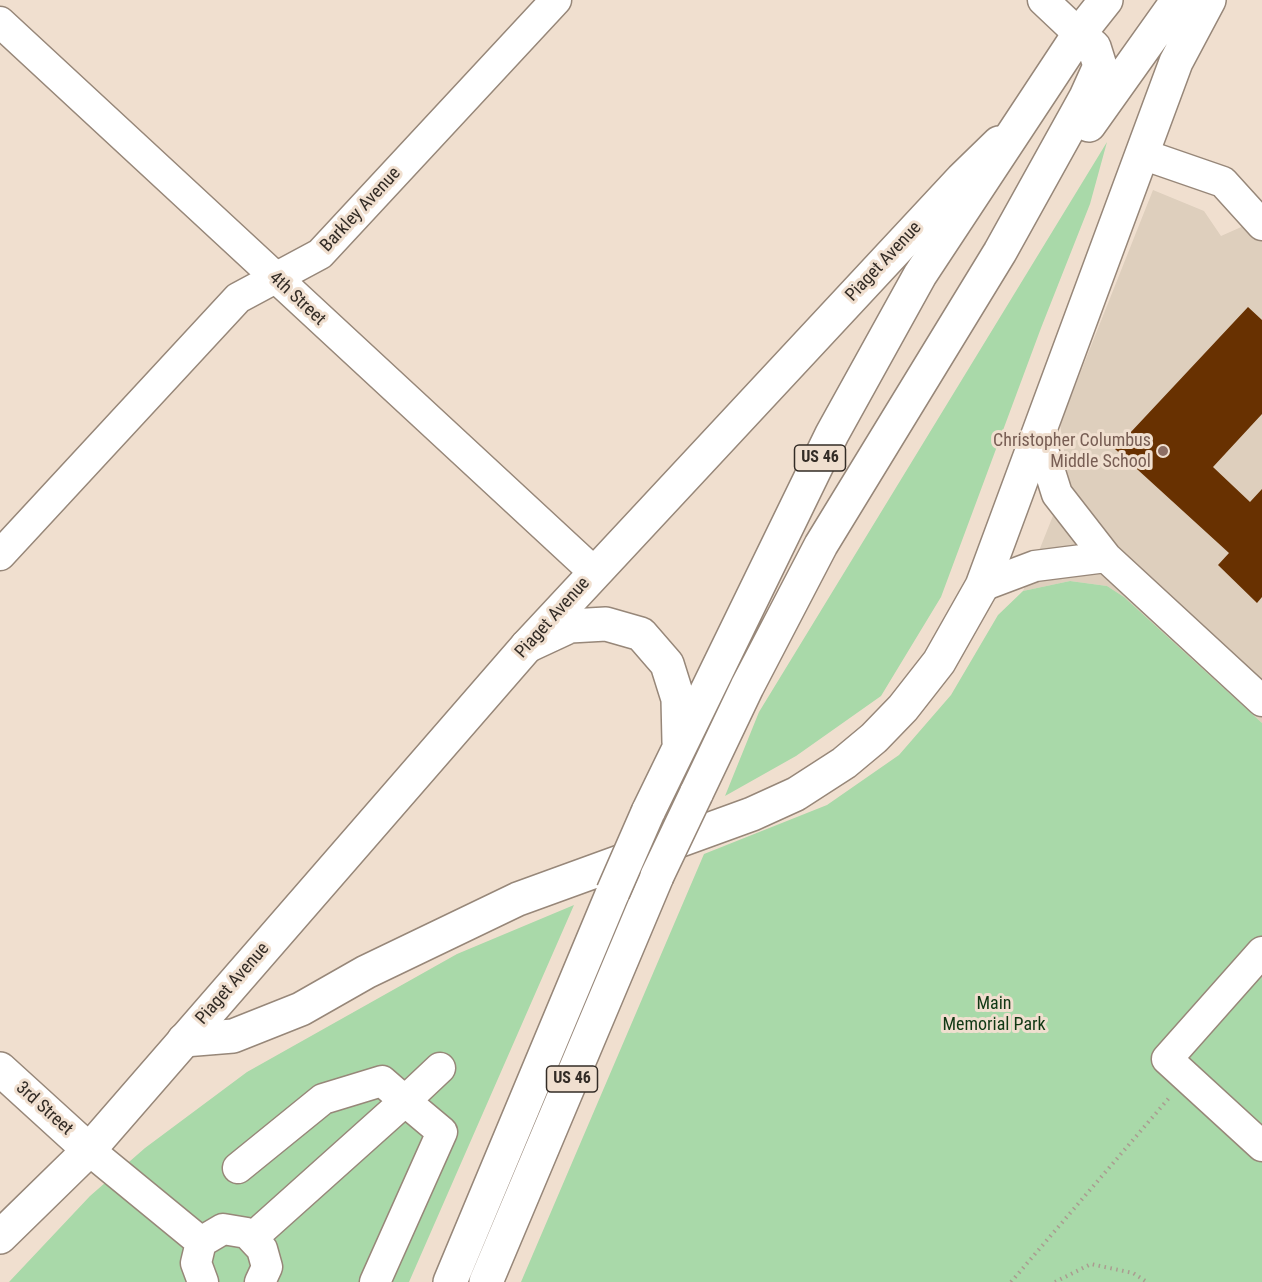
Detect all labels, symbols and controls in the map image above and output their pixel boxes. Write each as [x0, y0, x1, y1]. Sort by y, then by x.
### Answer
street label: Barkley Avenue [316, 163, 406, 257]
street label: Piaget Avenue [842, 218, 926, 306]
street label: 4th Street [264, 267, 330, 331]
place label: Christopher Columbus Middle School [993, 430, 1151, 472]
marker: Christopher Columbus Middle School [1156, 444, 1170, 458]
road number: US 46 [794, 445, 846, 471]
street label: Piaget Avenue [511, 573, 595, 663]
street label: Piaget Avenue [192, 939, 274, 1029]
park label: Main Memorial Park [942, 993, 1046, 1036]
road number: US 46 [546, 1066, 598, 1092]
street label: 3rd Street [11, 1078, 77, 1140]

